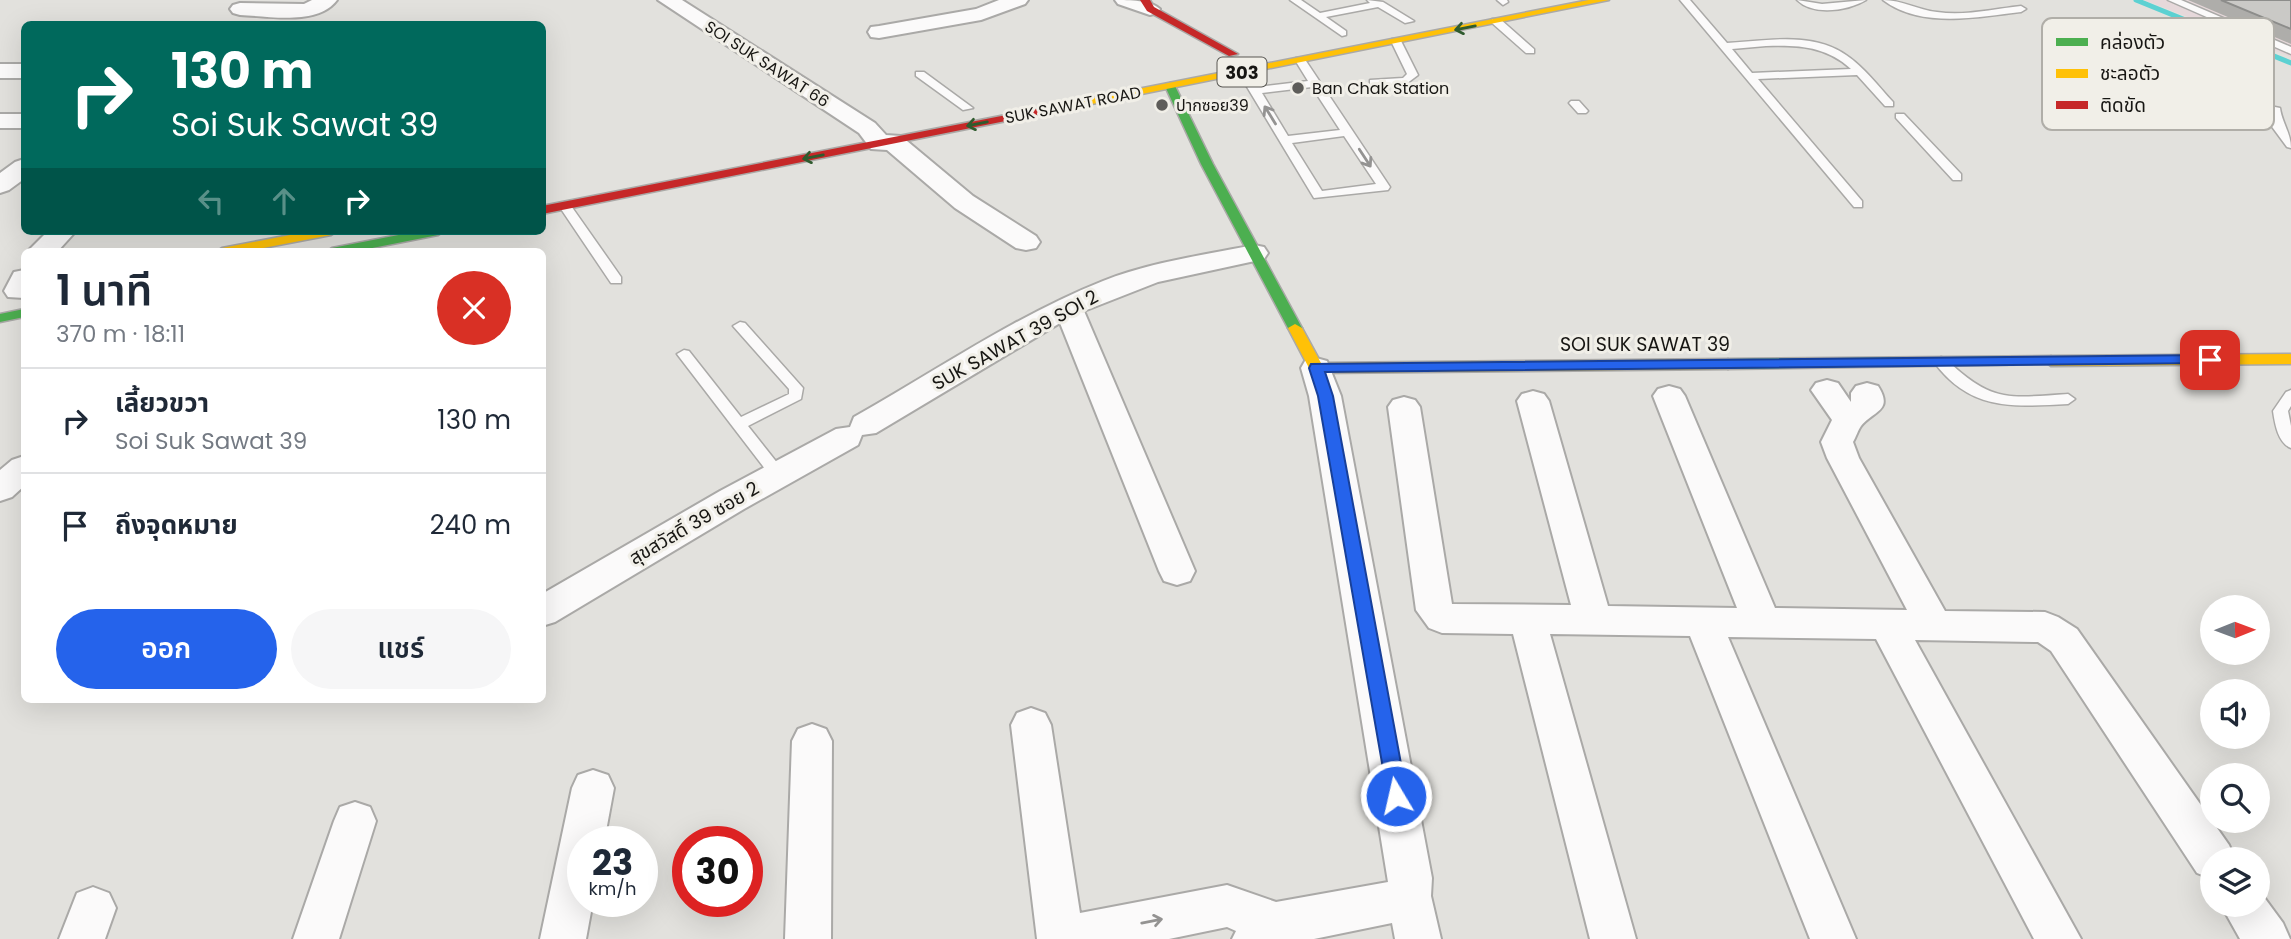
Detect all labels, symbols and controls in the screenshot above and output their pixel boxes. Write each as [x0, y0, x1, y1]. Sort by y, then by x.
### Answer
street label: SOI SUK SAWAT 66 [700, 15, 834, 113]
legend [2042, 18, 2274, 130]
one-way arrow [1454, 21, 1477, 35]
text: คล่องตัว [2100, 29, 2165, 56]
text: 130 m [171, 37, 313, 105]
icon: right [56, 49, 147, 140]
road number: 303 [1218, 58, 1266, 86]
text: ชะลอตัว [2100, 60, 2160, 87]
place label: Ban Chak Station [1312, 77, 1449, 100]
marker: Ban Chak Station [1290, 80, 1306, 96]
street label: SUK SAWAT ROAD [1003, 81, 1143, 129]
text: ติดขัด [2100, 92, 2146, 119]
place label: ปากซอย39 [1176, 94, 1249, 117]
marker: ปากซอย39 [1154, 97, 1170, 113]
text: Soi Suk Sawat 39 [171, 102, 438, 147]
one-way arrow [1262, 106, 1277, 125]
one-way arrow [966, 118, 989, 132]
one-way arrow [1358, 148, 1372, 167]
one-way arrow [802, 151, 825, 164]
icon: left [192, 182, 230, 220]
icon: ahead [265, 182, 303, 220]
icon: right [338, 182, 376, 220]
text: 1 นาที [56, 261, 152, 320]
button: close [437, 271, 511, 345]
street label: SUK SAWAT 39 SOI 2 [927, 283, 1103, 397]
text: 370 m · 18:11 [56, 318, 185, 350]
pin [2180, 330, 2240, 390]
street label: SOI SUK SAWAT 39 [1560, 331, 1730, 358]
icon: arrive [2191, 341, 2229, 379]
text: เลี้ยวขวา [115, 385, 209, 421]
icon: right [56, 402, 94, 440]
text: 130 m [437, 402, 511, 438]
text: Soi Suk Sawat 39 [115, 425, 307, 457]
street label: สุขสวัสดิ์ 39 ซอย 2 [624, 475, 764, 571]
icon: arrive [56, 507, 94, 545]
text: ถึงจุดหมาย [115, 507, 238, 543]
text: 240 m [430, 507, 511, 543]
north arrow [2200, 595, 2270, 665]
map controls [2200, 595, 2270, 917]
button: ออก [56, 609, 277, 689]
button: แชร์ [291, 609, 511, 689]
button: sound [2200, 679, 2270, 749]
position arrow [1359, 759, 1433, 833]
button: search [2200, 763, 2270, 833]
speed limit sign: 30 [672, 826, 763, 917]
text: 23 [592, 838, 633, 887]
button: layers [2200, 847, 2270, 917]
text: km/h [589, 876, 636, 901]
one-way arrow [1140, 914, 1163, 927]

